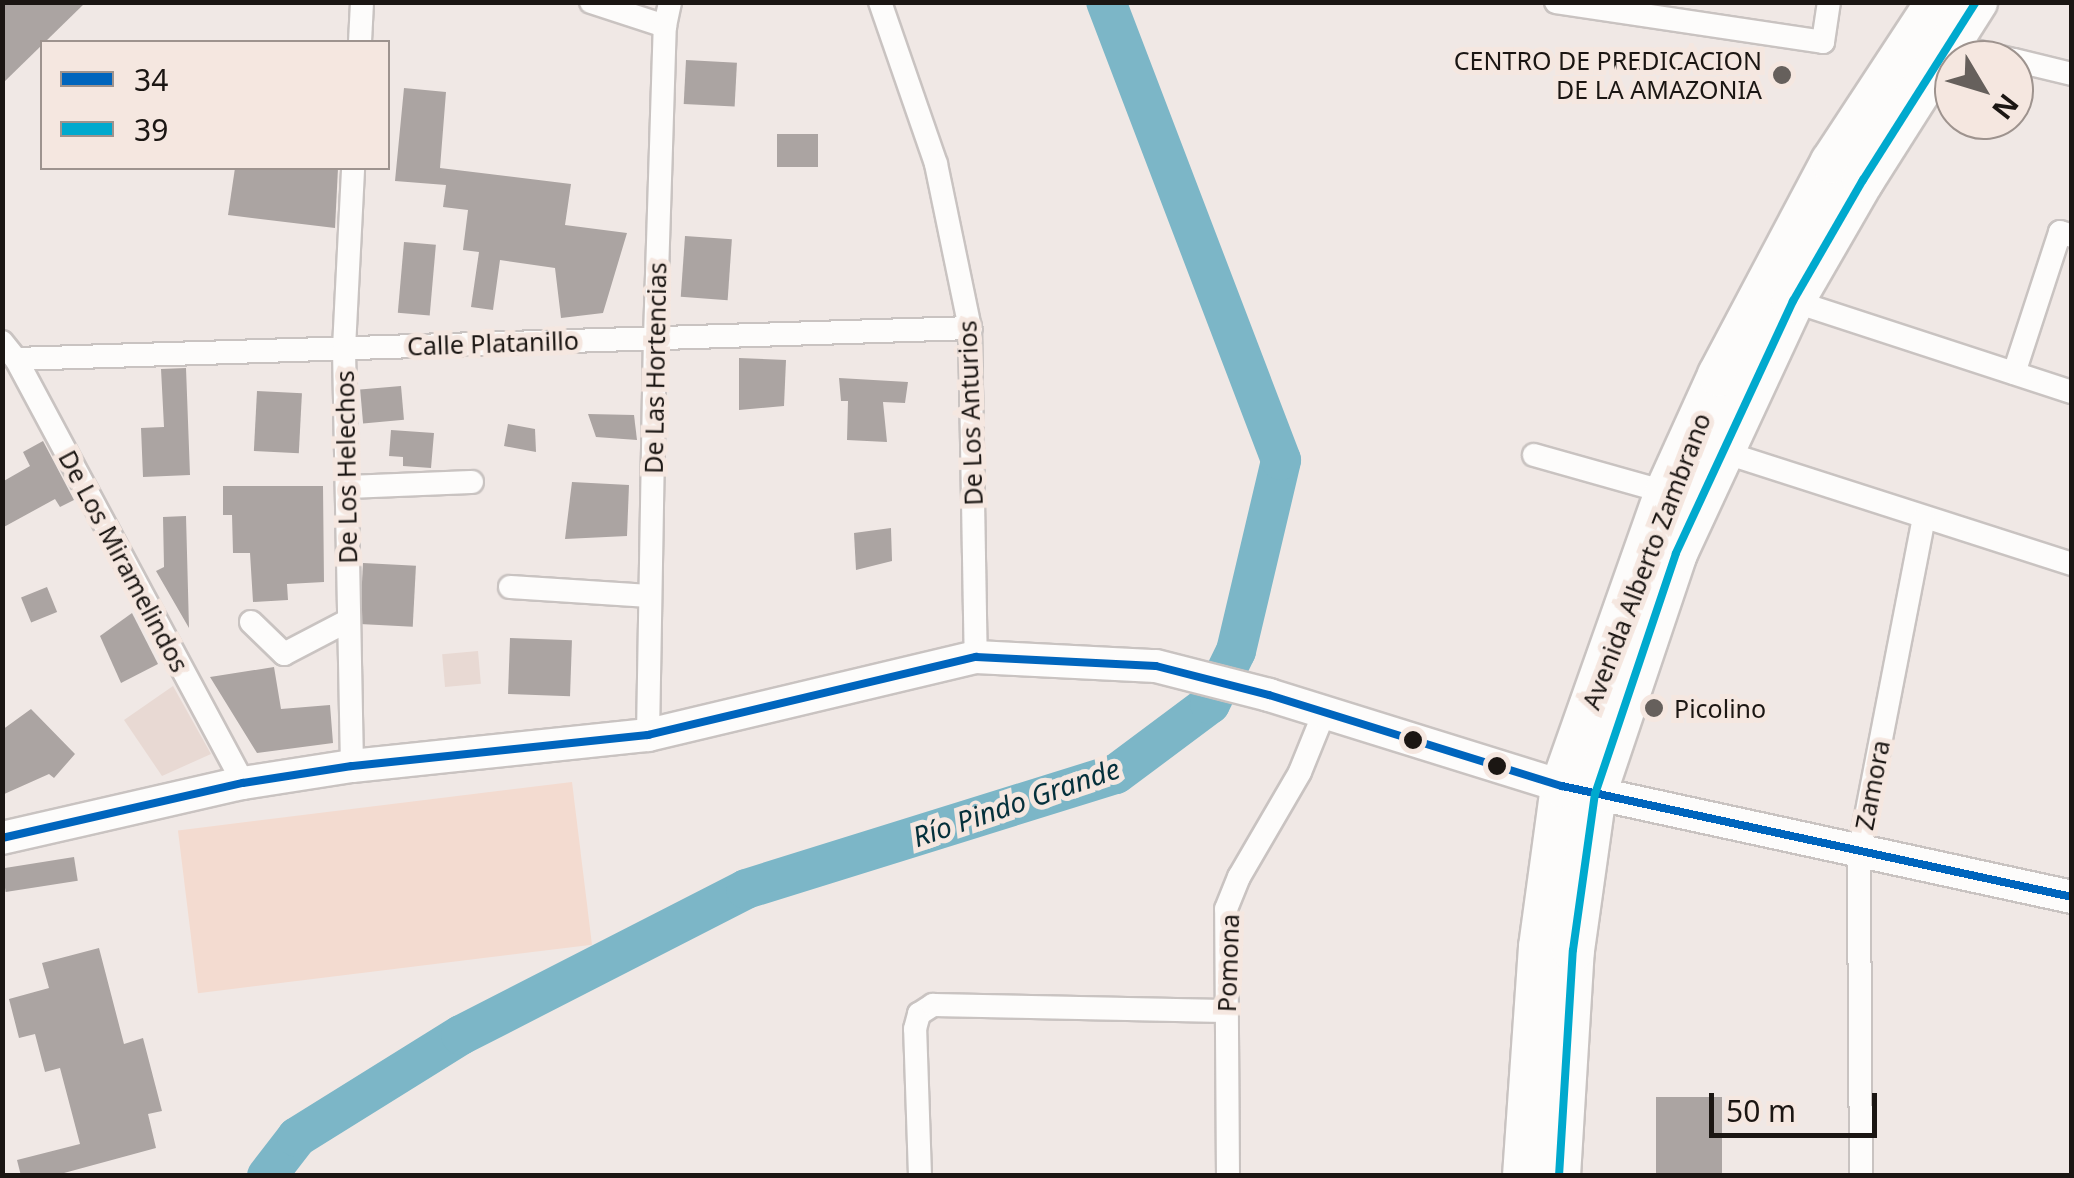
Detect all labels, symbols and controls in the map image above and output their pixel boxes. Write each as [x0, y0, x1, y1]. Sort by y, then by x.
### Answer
legend [40, 40, 390, 170]
north arrow [1934, 40, 2034, 140]
place label: CENTRO DE PREDICACION DE LA AMAZONIA [1454, 46, 1762, 105]
text: 34 [134, 59, 168, 100]
marker: CENTRO DE PREDICACION DE LA AMAZONIA [1771, 64, 1793, 86]
text: N [1984, 87, 2028, 128]
text: 39 [134, 109, 168, 150]
street label: De Las Hortencias [638, 262, 672, 474]
street label: De Los Anturios [952, 320, 988, 506]
street label: Calle Platanillo [407, 325, 579, 361]
street label: De Los Helechos [329, 370, 363, 564]
street label: Avenida Alberto Zambrano [1576, 409, 1716, 713]
street label: De Los Miramelindos [53, 445, 195, 677]
place label: Picolino [1674, 693, 1766, 723]
marker: Picolino [1643, 697, 1665, 719]
unlabelled marker [1403, 730, 1423, 750]
street label: Zamora [1849, 738, 1895, 832]
water label: Río Pindo Grande [908, 751, 1124, 853]
unlabelled marker [1487, 756, 1507, 776]
street label: Pomona [1211, 913, 1245, 1013]
scale bar [1714, 1073, 1882, 1135]
text: 50 m [1726, 1090, 1796, 1131]

